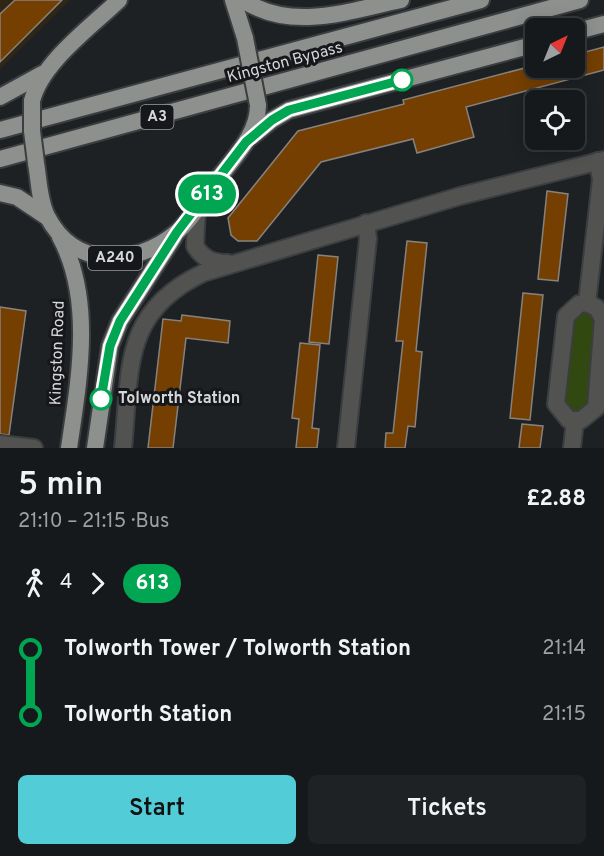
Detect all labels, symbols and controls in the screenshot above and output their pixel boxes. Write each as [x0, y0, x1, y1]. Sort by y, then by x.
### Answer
north arrow [525, 18, 585, 78]
map controls [525, 18, 585, 150]
street label: Kingston Bypass [225, 38, 345, 88]
unlabelled marker [391, 69, 413, 91]
button: locate [525, 90, 585, 150]
road number: A3 [140, 105, 174, 129]
line badge: 613 [172, 174, 242, 214]
text: 613 [190, 181, 224, 208]
road number: A240 [88, 246, 142, 270]
street label: Kingston Road [46, 300, 70, 406]
marker: Tolworth Station [90, 388, 112, 410]
place label: Tolworth Station [118, 389, 240, 409]
text: 5 min [18, 465, 103, 507]
text: £2.88 [526, 486, 586, 513]
text: 21:10 – 21:15 · Bus [18, 509, 169, 535]
icon: walk [18, 567, 51, 600]
icon: forward [81, 567, 114, 600]
text: 4 [60, 570, 72, 596]
text: 613 [135, 570, 169, 597]
text: Tolworth Tower / Tolworth Station [64, 636, 411, 663]
text: 21:14 [542, 636, 586, 662]
text: Tolworth Station [64, 702, 232, 729]
text: 21:15 [542, 702, 586, 728]
button: Start [18, 775, 296, 844]
button: Tickets [308, 775, 586, 844]

